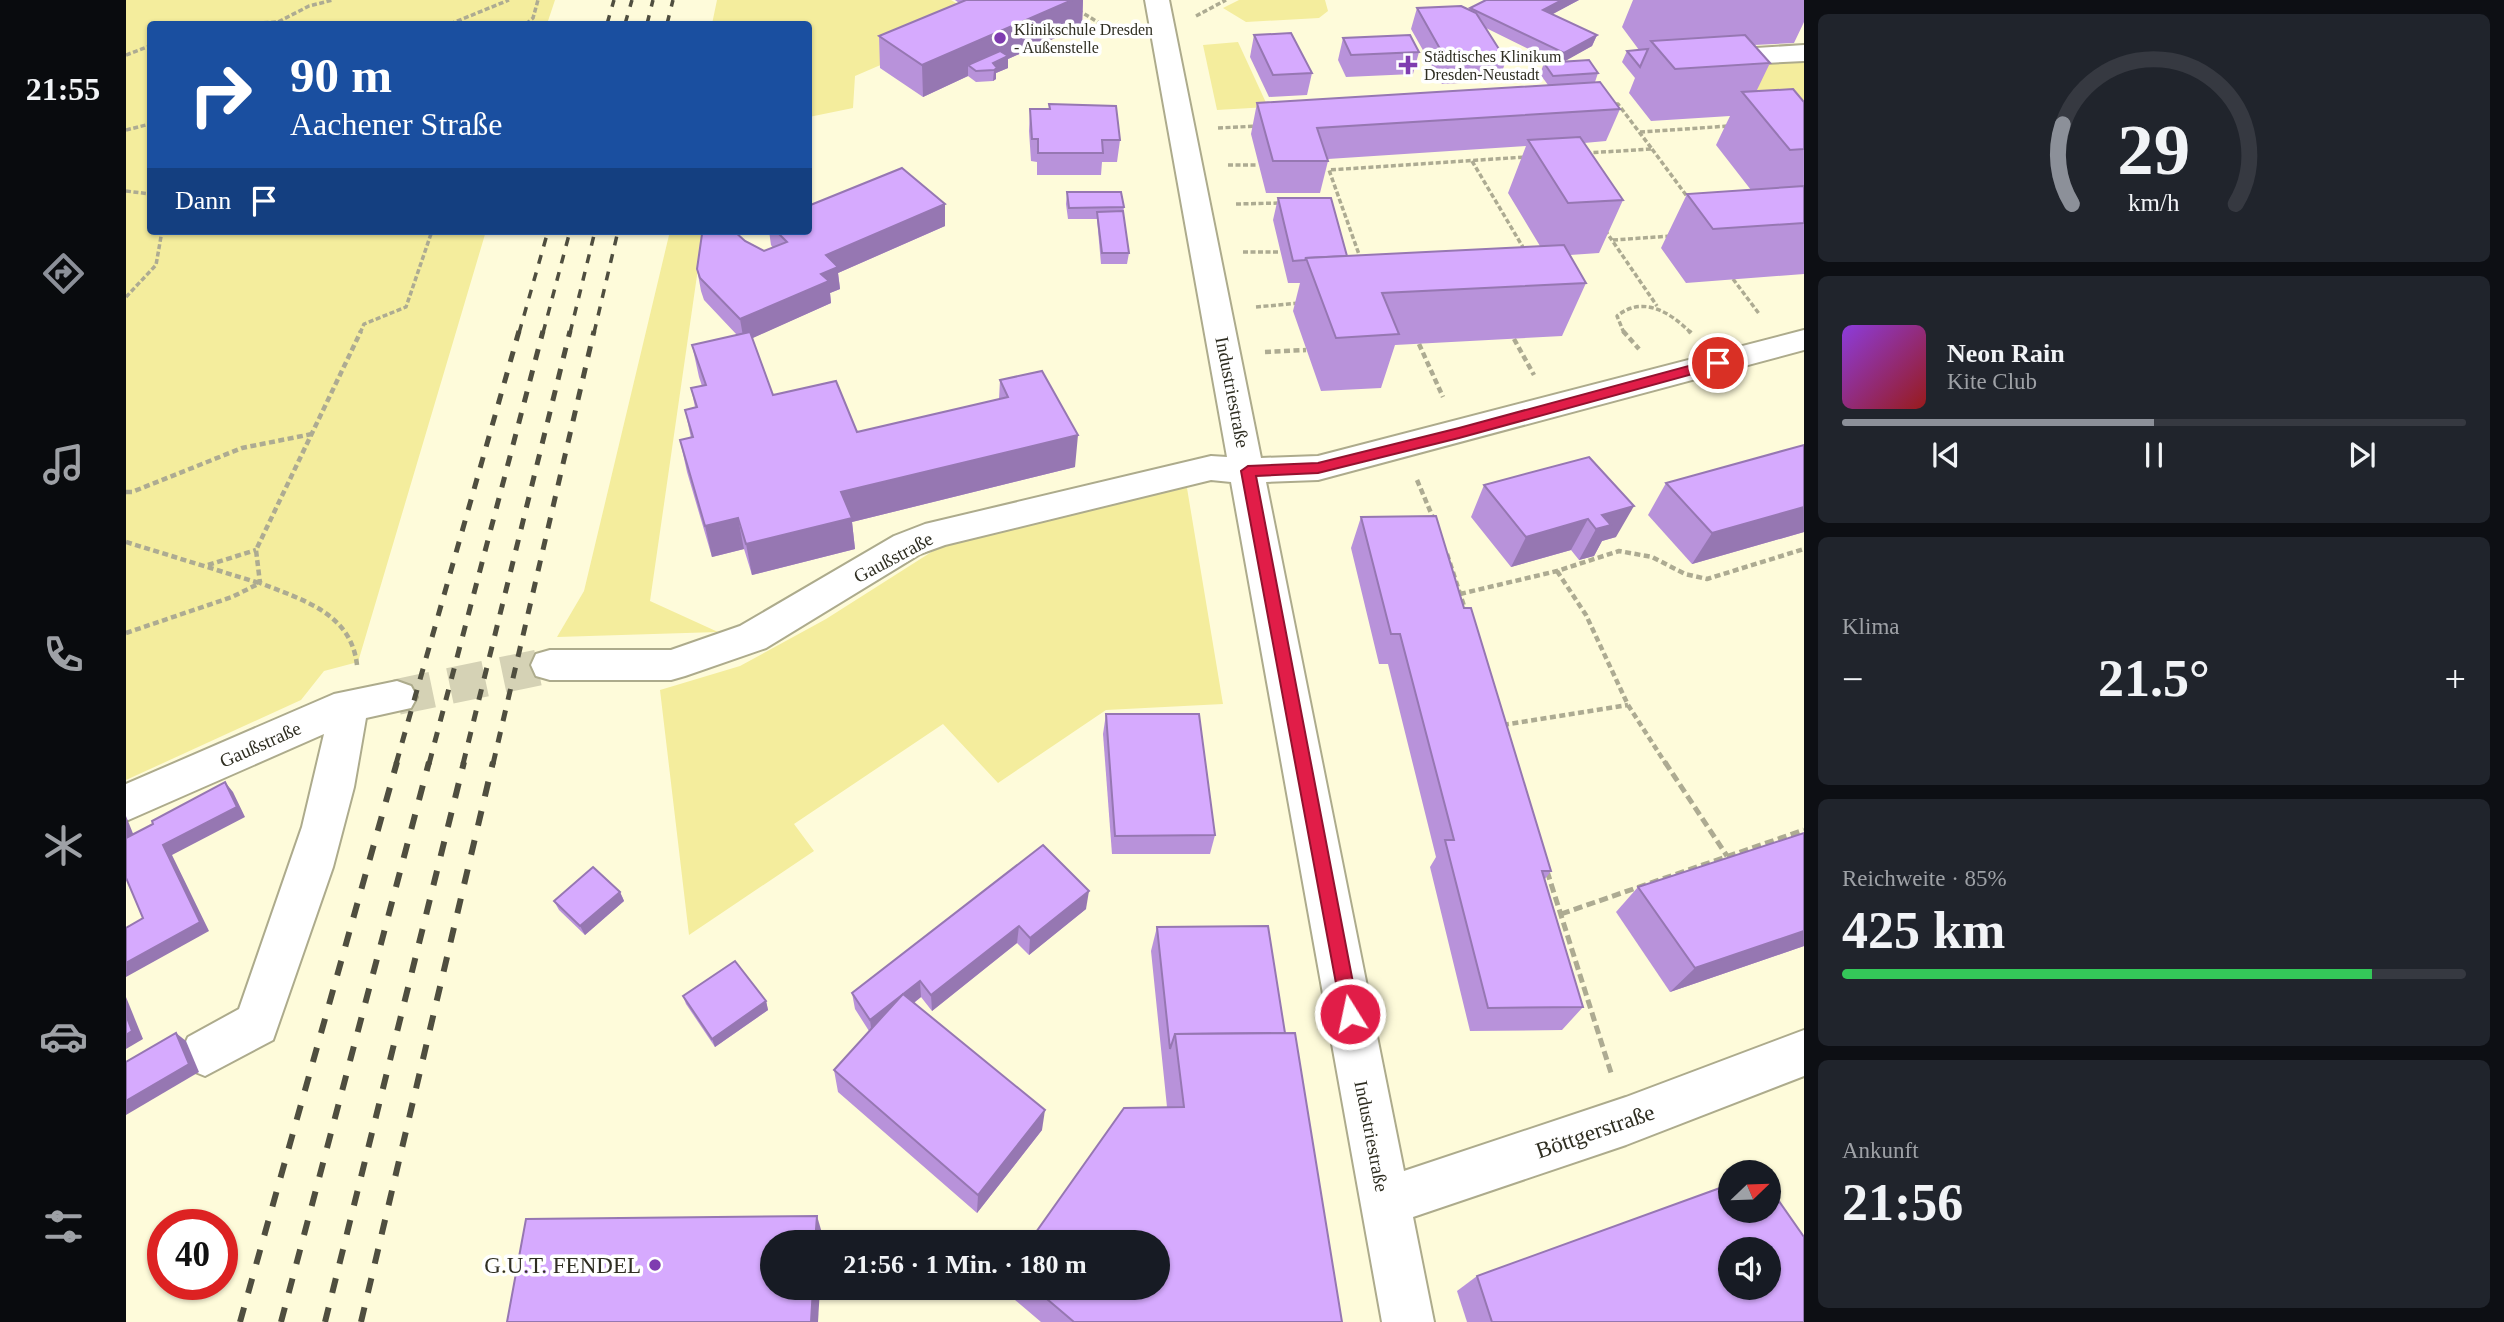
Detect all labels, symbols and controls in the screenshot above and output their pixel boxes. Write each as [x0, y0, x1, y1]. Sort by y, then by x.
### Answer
place label: Klinikschule Dresden - Außenstelle [1014, 21, 1153, 56]
marker: Klinikschule Dresden - Außenstelle [992, 30, 1008, 46]
text: 90 m [290, 48, 392, 103]
place label: Städtisches Klinikum Dresden-Neustadt [1424, 48, 1562, 83]
icon: right [175, 49, 266, 140]
marker: Städtisches Klinikum Dresden-Neustadt [1398, 55, 1418, 75]
text: 21:55 [26, 71, 100, 107]
text: Aachener Straße [290, 106, 502, 142]
text: 29 [2118, 109, 2190, 190]
icon: arrive [245, 182, 283, 220]
text: Dann [175, 186, 231, 215]
text: km/h [2128, 189, 2180, 216]
icon: directions [39, 249, 88, 298]
pin [1688, 333, 1748, 393]
street label: Industriestraße [1211, 335, 1254, 450]
text: Neon Rain [1947, 339, 2065, 368]
icon: arrive [1699, 344, 1737, 382]
text: Kite Club [1947, 369, 2037, 394]
icon: previous [1927, 436, 1965, 474]
icon: pause [2135, 436, 2173, 474]
icon: next [2343, 436, 2381, 474]
icon: music [39, 440, 88, 489]
street label: Gaußstraße [850, 528, 936, 587]
text: Klima [1842, 614, 1900, 639]
icon: phone [39, 630, 88, 679]
text: 21.5° [2098, 650, 2210, 707]
text: − [1842, 658, 1863, 700]
text: + [2445, 658, 2466, 700]
street label: Gaußstraße [216, 717, 304, 772]
icon: climate [39, 821, 88, 870]
text: Reichweite · 85% [1842, 866, 2007, 891]
text: 425 km [1842, 902, 2005, 959]
position arrow [1313, 977, 1387, 1051]
icon: car [39, 1012, 88, 1061]
street label: Industriestraße [1350, 1079, 1393, 1194]
street label: Böttgerstraße [1533, 1099, 1658, 1163]
text: Ankunft [1842, 1138, 1919, 1163]
north arrow [1718, 1160, 1782, 1223]
map controls [1718, 1160, 1781, 1300]
text: 21:56 [1842, 1174, 1963, 1231]
icon: filters [39, 1202, 88, 1251]
speed limit sign: 40 [147, 1209, 238, 1300]
button: sound [1718, 1237, 1781, 1300]
text: 21:56 · 1 Min. · 180 m [843, 1250, 1087, 1279]
place label: G.U.T. FENDEL [484, 1253, 641, 1278]
marker: G.U.T. FENDEL [647, 1257, 663, 1273]

